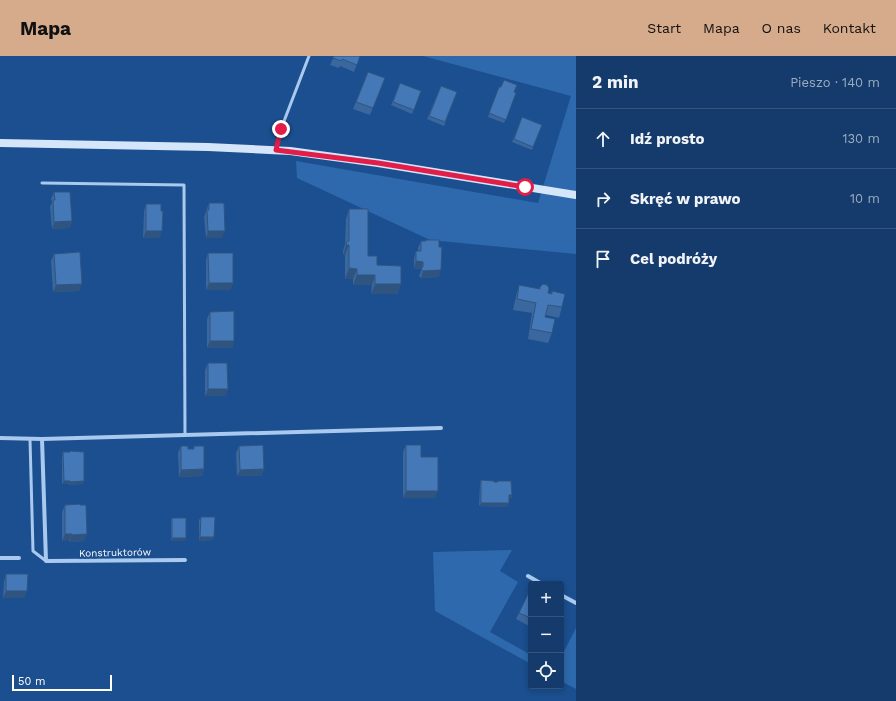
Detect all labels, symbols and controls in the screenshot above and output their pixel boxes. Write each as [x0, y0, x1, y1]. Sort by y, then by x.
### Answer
text: Mapa [20, 17, 71, 40]
text: Start [647, 20, 681, 36]
text: Mapa [703, 20, 740, 36]
text: O nas [762, 20, 801, 36]
text: Kontakt [823, 20, 876, 36]
text: 2 min [592, 72, 638, 92]
text: Pieszo · 140 m [790, 75, 880, 90]
route end [272, 120, 290, 138]
icon: ahead [592, 128, 614, 150]
text: Idź prosto [630, 130, 704, 148]
text: 130 m [842, 131, 880, 146]
route start [516, 178, 534, 196]
icon: right [592, 188, 614, 210]
text: Skręć w prawo [630, 190, 740, 208]
text: 10 m [850, 191, 880, 206]
icon: arrive [592, 248, 614, 270]
text: Cel podróży [630, 250, 717, 268]
street label: Konstruktorów [79, 546, 152, 559]
map controls [528, 581, 564, 689]
button: + [528, 581, 564, 617]
button: − [528, 617, 564, 653]
button: locate [528, 653, 564, 689]
scale bar [12, 673, 112, 692]
text: 50 m [18, 675, 45, 688]

